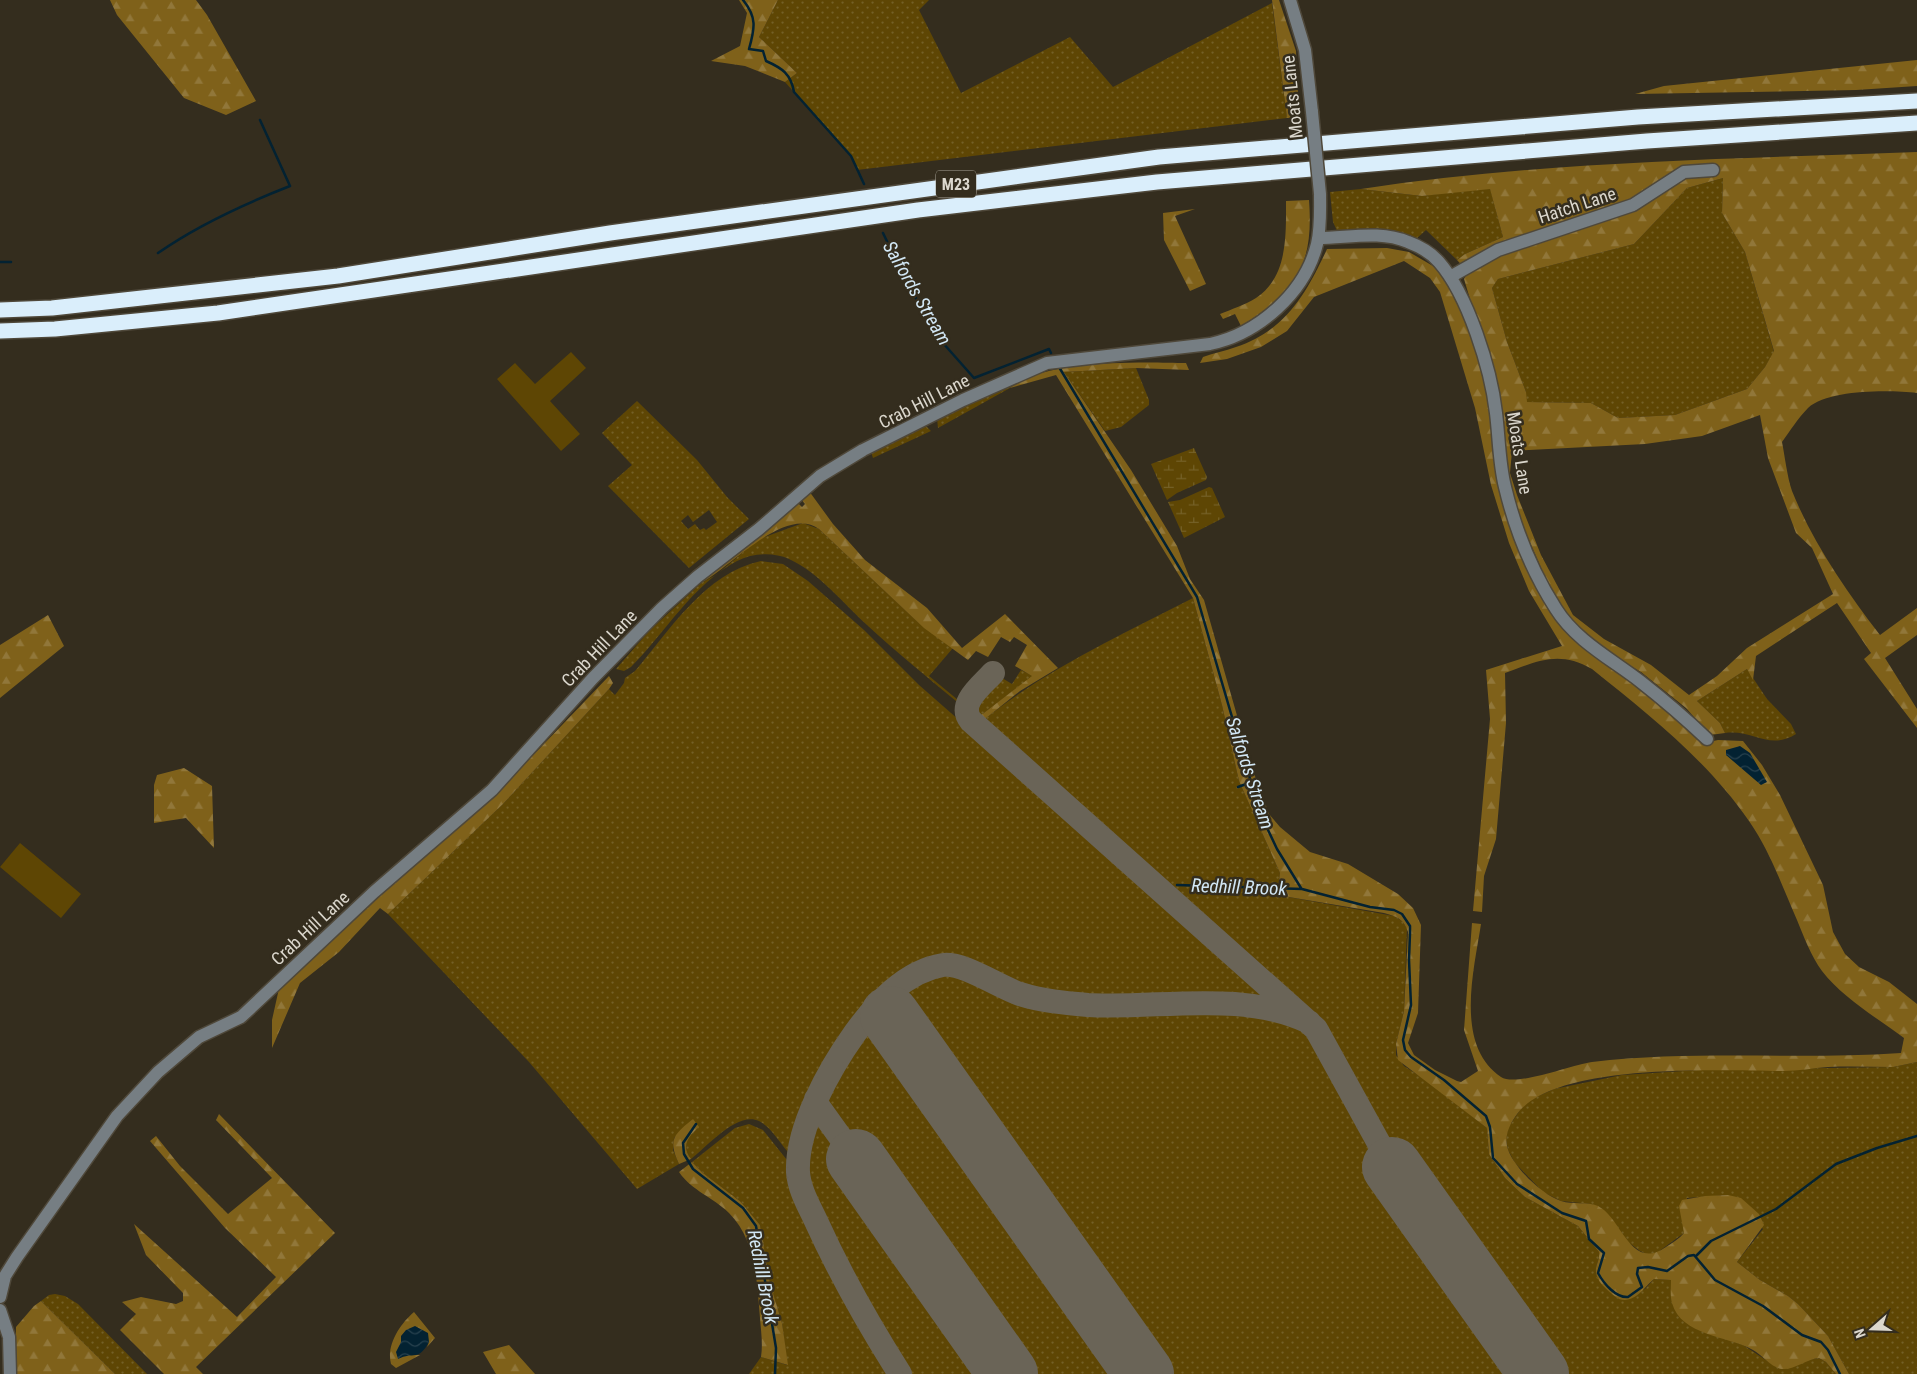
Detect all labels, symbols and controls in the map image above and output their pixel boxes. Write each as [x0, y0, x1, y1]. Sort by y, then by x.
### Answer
street label: Moats Lane [1277, 54, 1307, 140]
road number: M23 [936, 170, 976, 198]
street label: Hatch Lane [1535, 183, 1619, 227]
water label: Salfords Stream [878, 237, 956, 349]
street label: Crab Hill Lane [875, 369, 973, 433]
street label: Moats Lane [1503, 410, 1537, 496]
street label: Crab Hill Lane [557, 605, 641, 691]
water label: Salfords Stream [1221, 714, 1279, 832]
water label: Redhill Brook [1191, 874, 1288, 900]
street label: Crab Hill Lane [267, 887, 353, 969]
water label: Redhill Brook [743, 1228, 784, 1327]
north arrow [1847, 1304, 1897, 1354]
text: N [1851, 1327, 1869, 1340]

